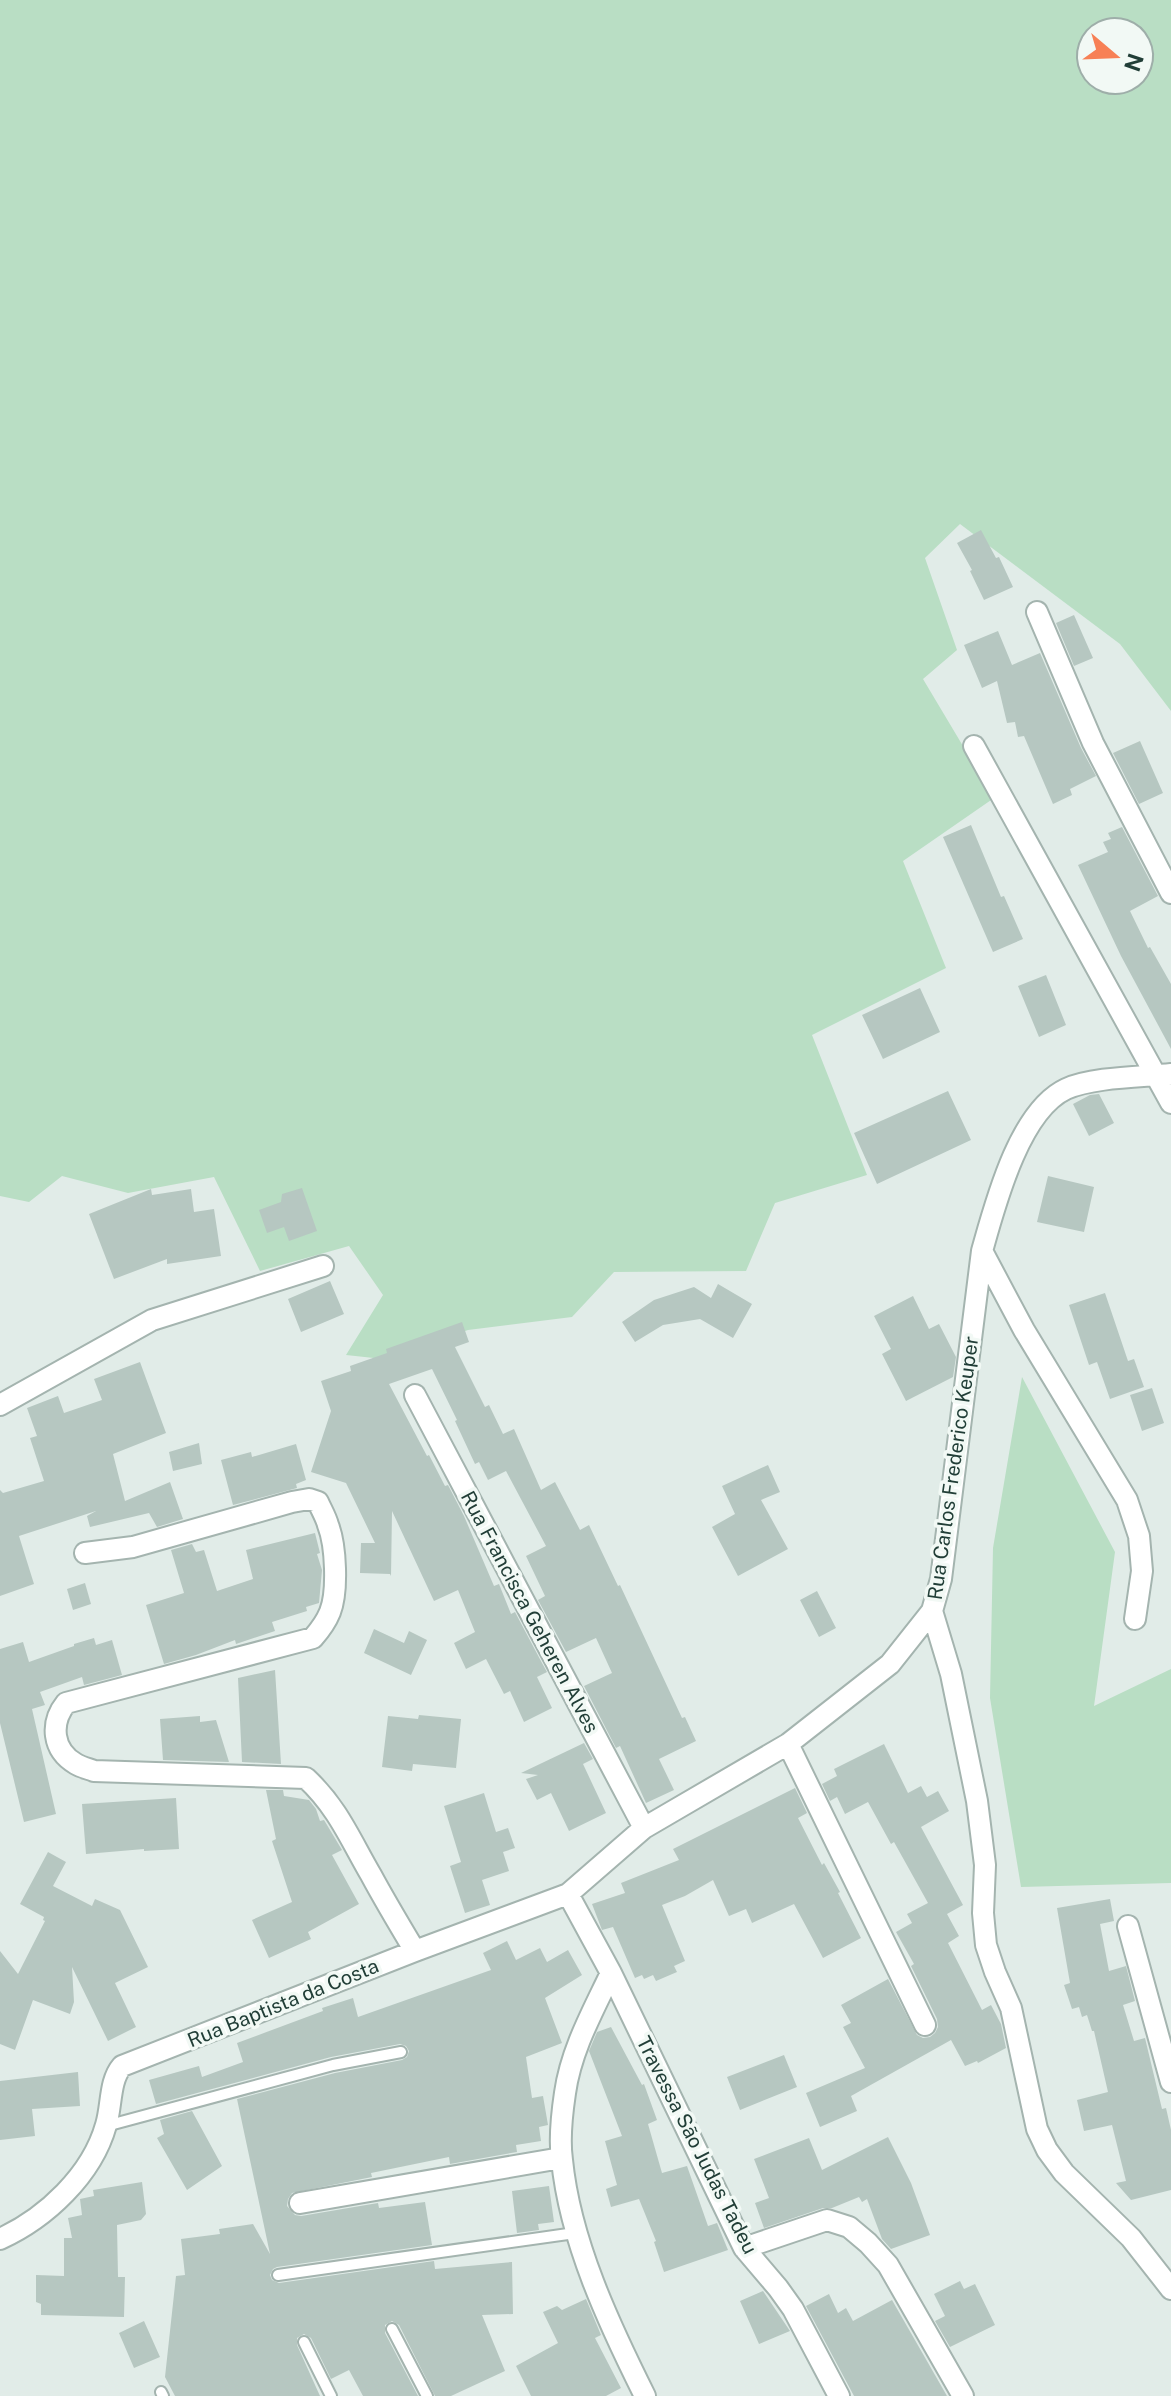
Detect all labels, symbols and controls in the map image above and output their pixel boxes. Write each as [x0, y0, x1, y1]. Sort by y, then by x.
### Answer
north arrow [1075, 16, 1155, 96]
text: N [1119, 50, 1149, 75]
street label: Rua Carlos Frederico Keuper [923, 1334, 983, 1601]
street label: Rua Francisca Geheren Alves [456, 1487, 604, 1737]
street label: Rua Baptista da Costa [184, 1954, 382, 2052]
street label: Travessa São Judas Tadeu [632, 2032, 762, 2258]

